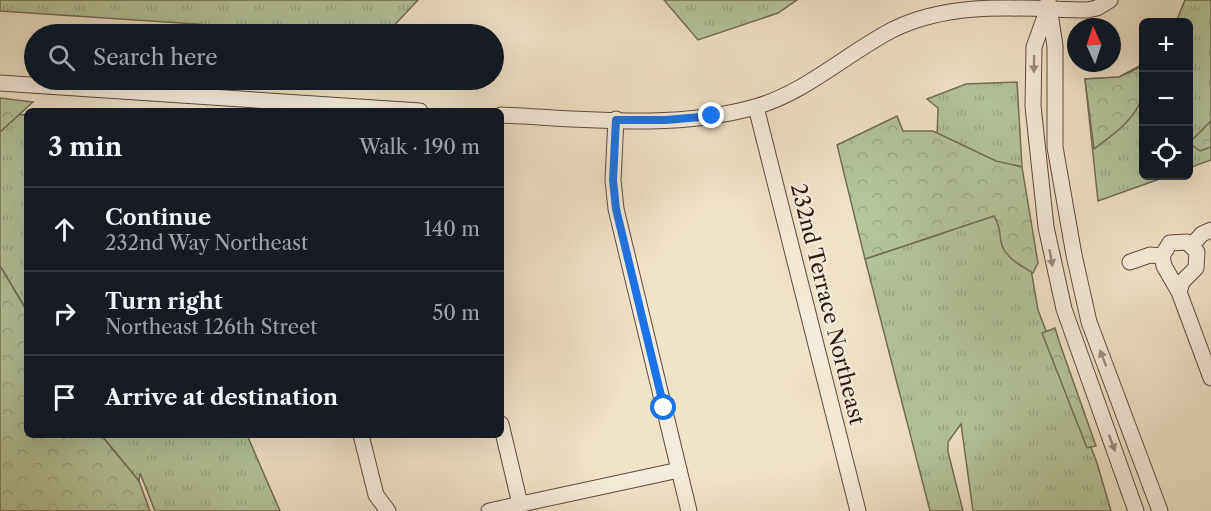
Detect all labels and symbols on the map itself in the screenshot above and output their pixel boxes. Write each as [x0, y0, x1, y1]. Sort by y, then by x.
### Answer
north arrow [1067, 18, 1121, 72]
one-way arrow [1029, 55, 1038, 74]
route end [698, 102, 724, 128]
street label: 232nd Terrace Northeast [786, 181, 870, 428]
one-way arrow [1047, 249, 1056, 268]
one-way arrow [1098, 349, 1107, 367]
route start [650, 394, 676, 420]
one-way arrow [1107, 435, 1117, 453]

